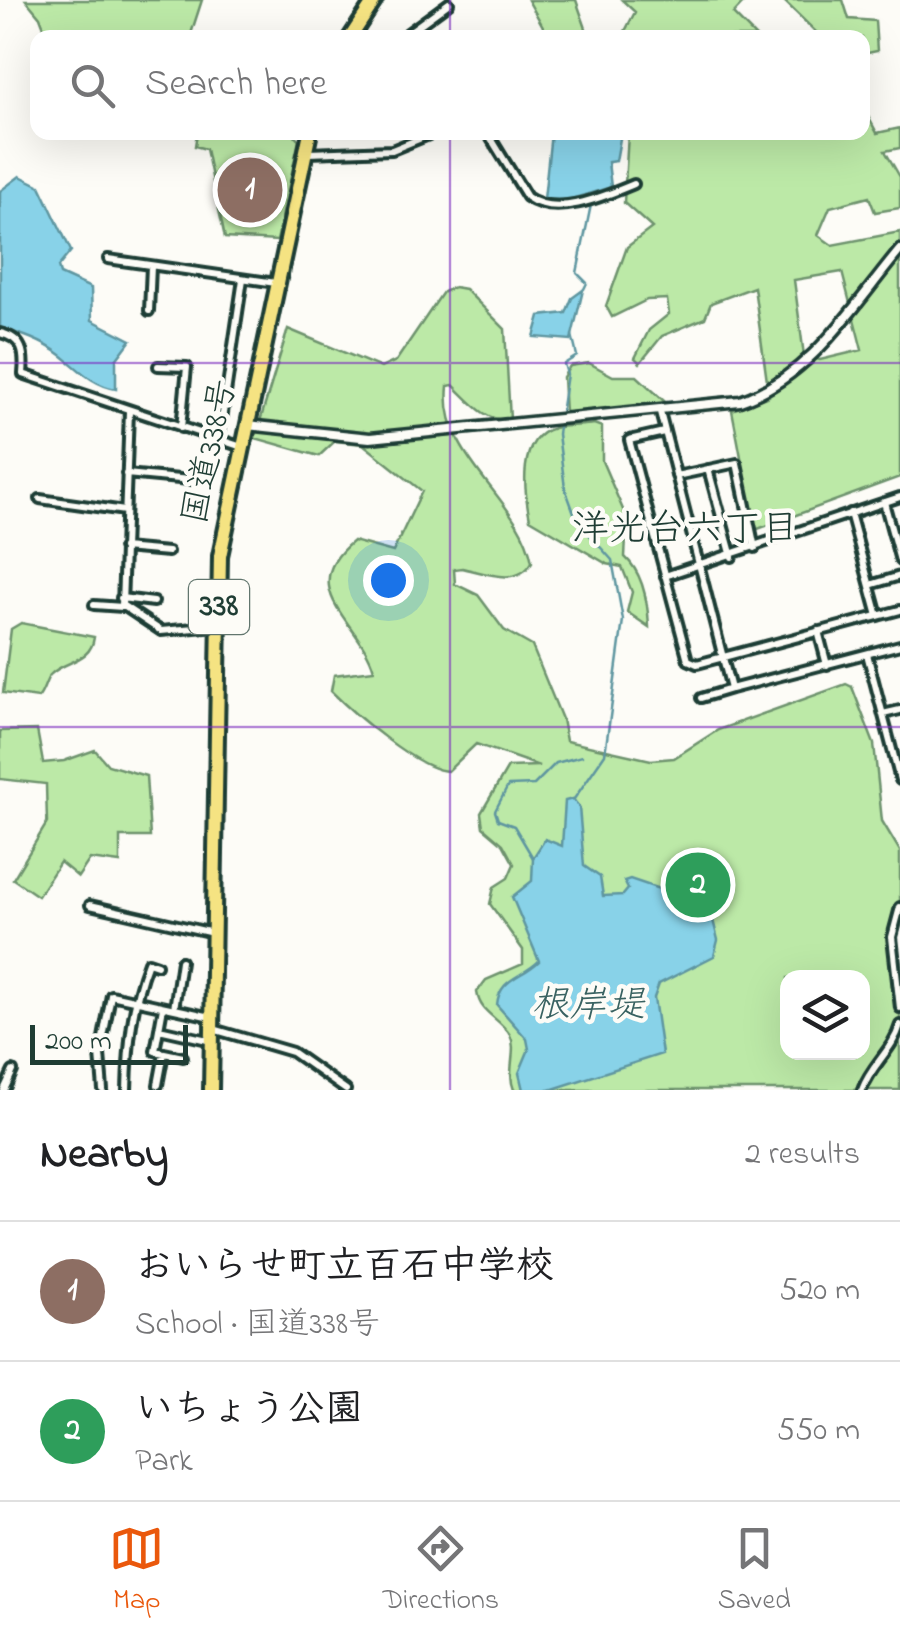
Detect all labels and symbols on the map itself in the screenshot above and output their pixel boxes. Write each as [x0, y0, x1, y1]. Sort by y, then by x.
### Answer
pin: 1 [218, 152, 282, 228]
street label: 国道338号 [171, 375, 251, 529]
district label: 洋光台六丁目 [571, 503, 799, 559]
your location [363, 555, 414, 606]
road number: 338 [189, 580, 249, 634]
pin: 2 [666, 848, 730, 922]
water label: 根岸堤 [531, 979, 646, 1035]
scale bar [30, 1020, 188, 1064]

